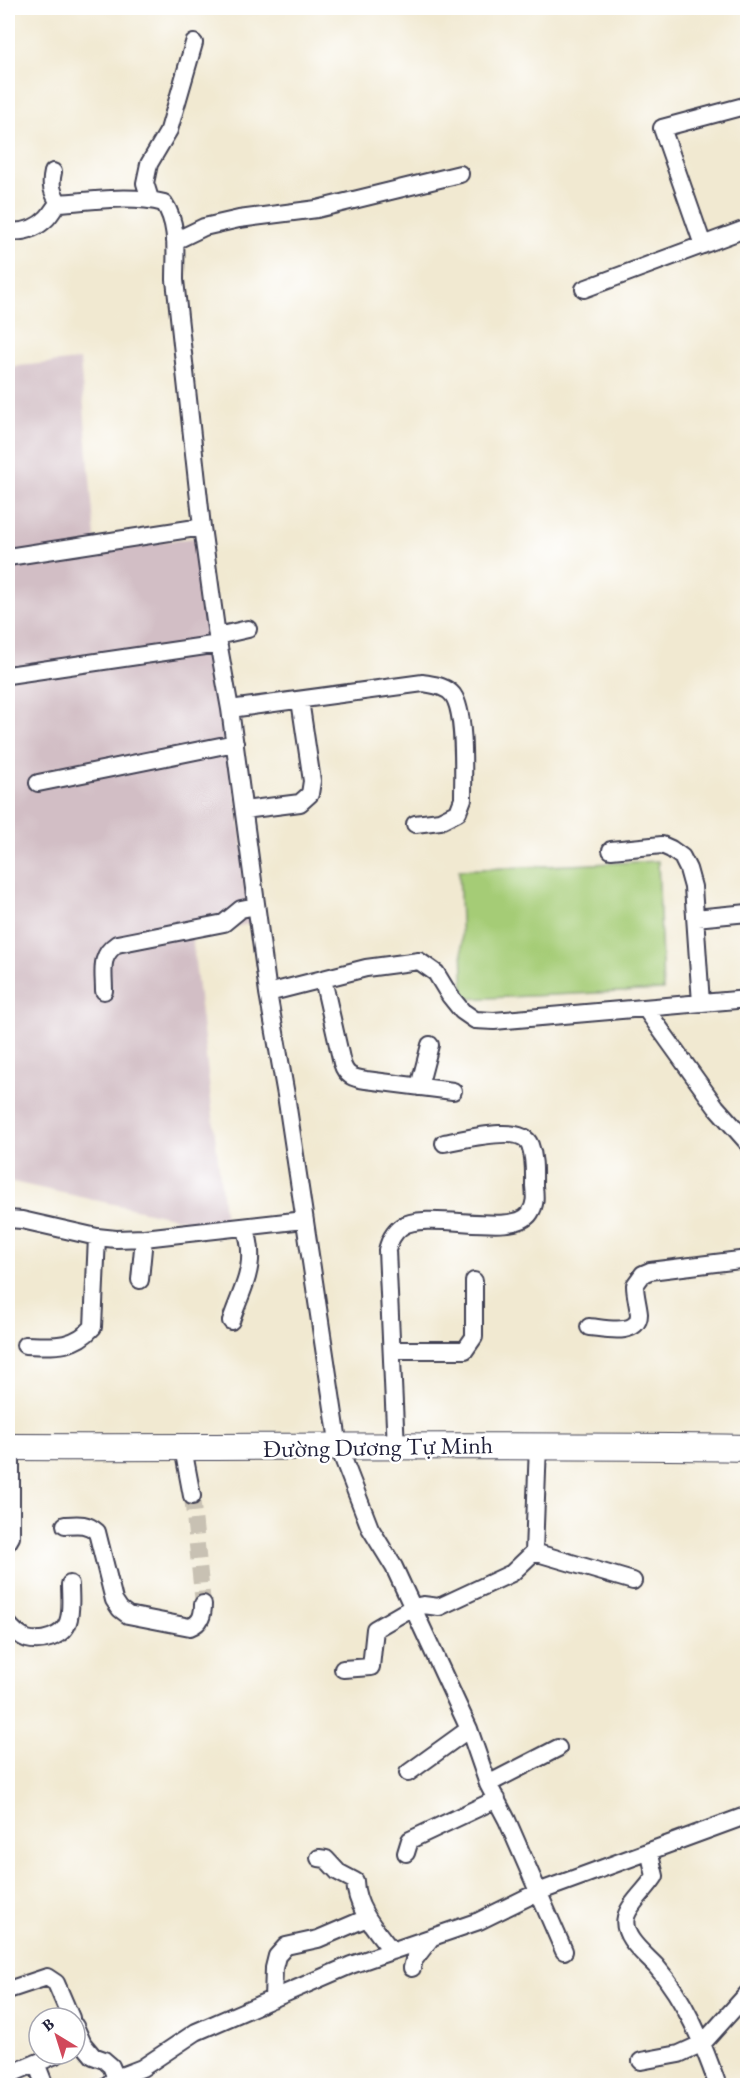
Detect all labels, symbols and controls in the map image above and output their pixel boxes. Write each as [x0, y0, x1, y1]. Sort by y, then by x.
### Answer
street label: Đường Dương Tự Minh [263, 1429, 493, 1464]
north arrow [27, 2006, 87, 2066]
text: B [38, 2013, 58, 2036]

